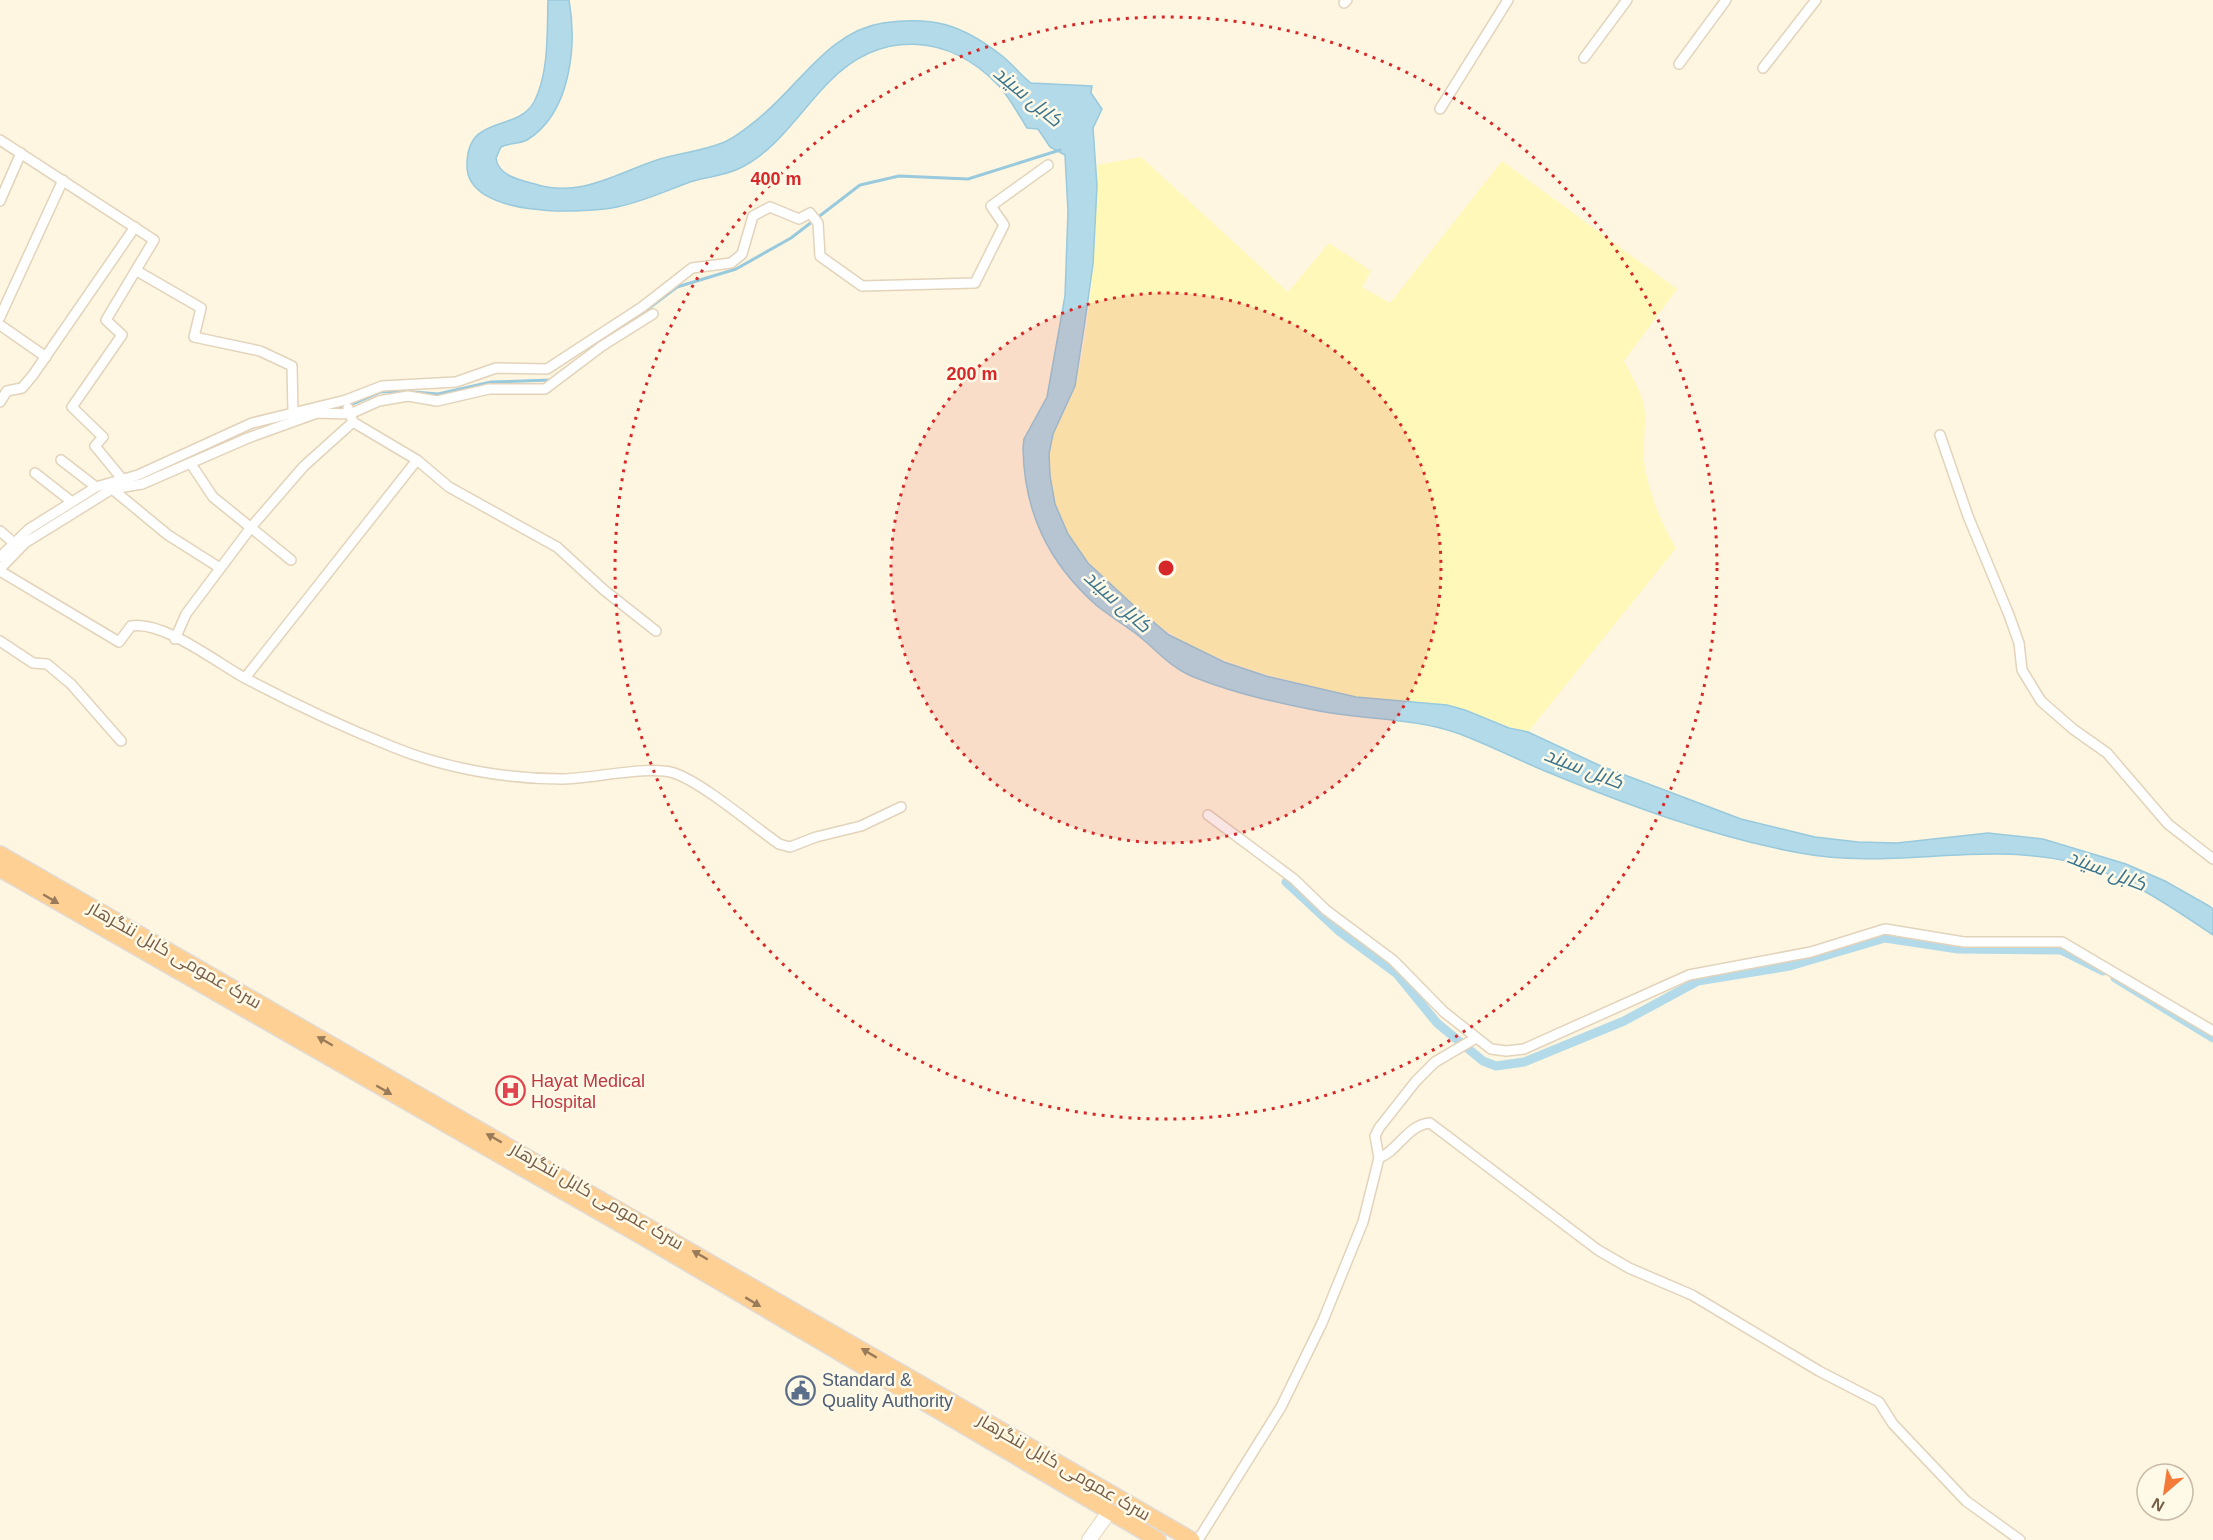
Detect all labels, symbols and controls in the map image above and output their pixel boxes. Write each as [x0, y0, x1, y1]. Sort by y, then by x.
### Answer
water label: کابل سيند [989, 61, 1067, 132]
text: 400 m [750, 169, 802, 189]
text: 200 m [946, 364, 998, 384]
centre of rings [1156, 558, 1176, 578]
water label: کابل سيند [1079, 565, 1156, 638]
water label: کابل سيند [1541, 743, 1627, 794]
water label: کابل سيند [2064, 845, 2150, 896]
one-way arrow [43, 893, 59, 904]
street label: سرک عمومی کابل ننگرهار [84, 897, 265, 1014]
one-way arrow [316, 1036, 333, 1046]
place label: Hayat Medical Hospital [531, 1071, 645, 1112]
hospital icon: Hayat Medical Hospital [494, 1075, 526, 1107]
one-way arrow [376, 1085, 393, 1095]
one-way arrow [486, 1132, 502, 1143]
street label: سرک عمومی کابل ننگرهار [506, 1138, 687, 1255]
one-way arrow [691, 1250, 708, 1260]
one-way arrow [745, 1297, 762, 1307]
one-way arrow [861, 1347, 877, 1358]
place label: Standard & Quality Authority [822, 1370, 953, 1411]
public building icon: Standard & Quality Authority [785, 1374, 817, 1406]
street label: سرک عمومی کابل ننگرهار [973, 1409, 1154, 1526]
north arrow [2135, 1462, 2195, 1522]
text: N [2149, 1494, 2167, 1515]

